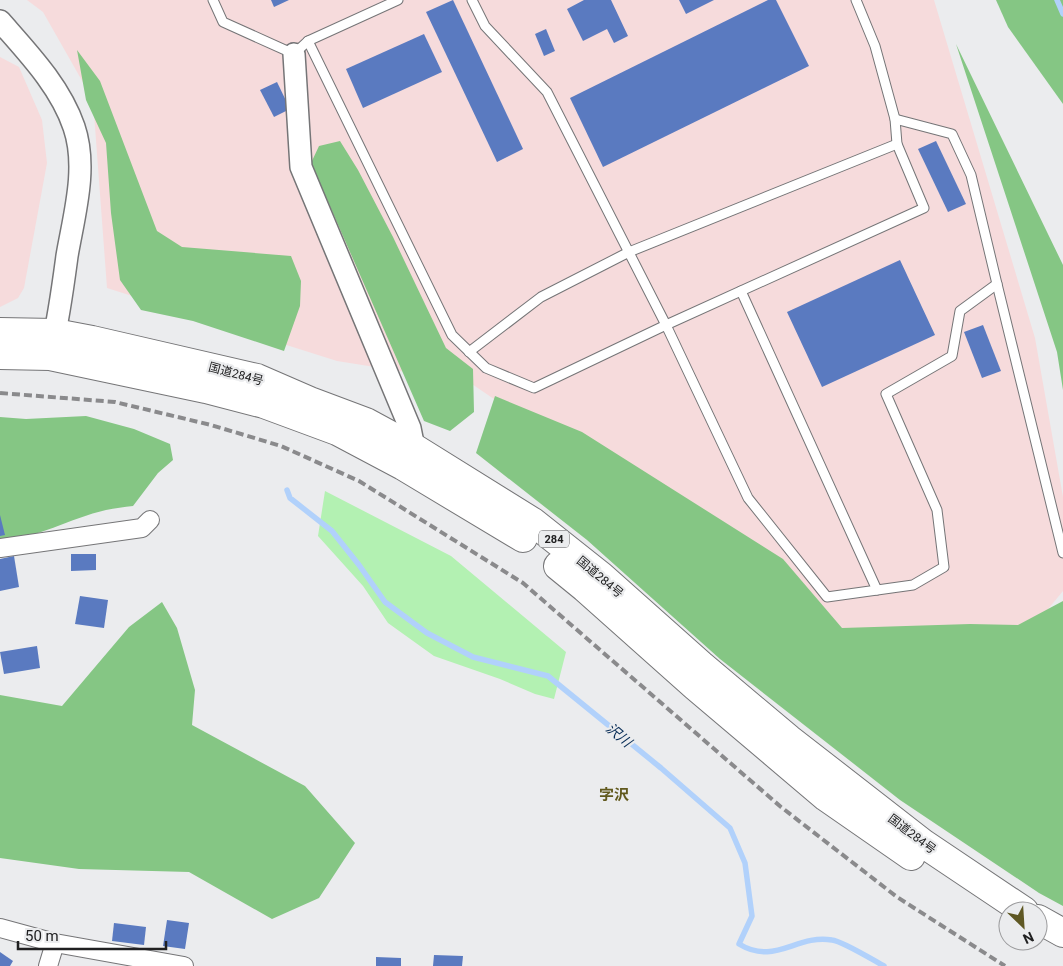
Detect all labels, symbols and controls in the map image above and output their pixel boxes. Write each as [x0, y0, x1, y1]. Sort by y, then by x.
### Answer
street label: 国道284号 [207, 360, 265, 388]
road number: 284 [539, 530, 569, 548]
street label: 国道284号 [574, 554, 626, 600]
water label: 沢川 [603, 720, 636, 751]
district label: 字沢 [599, 786, 629, 804]
street label: 国道284号 [885, 811, 939, 857]
north arrow [998, 901, 1048, 951]
scale bar [18, 918, 165, 950]
text: 50 m [25, 927, 59, 945]
text: N [1021, 928, 1036, 947]

